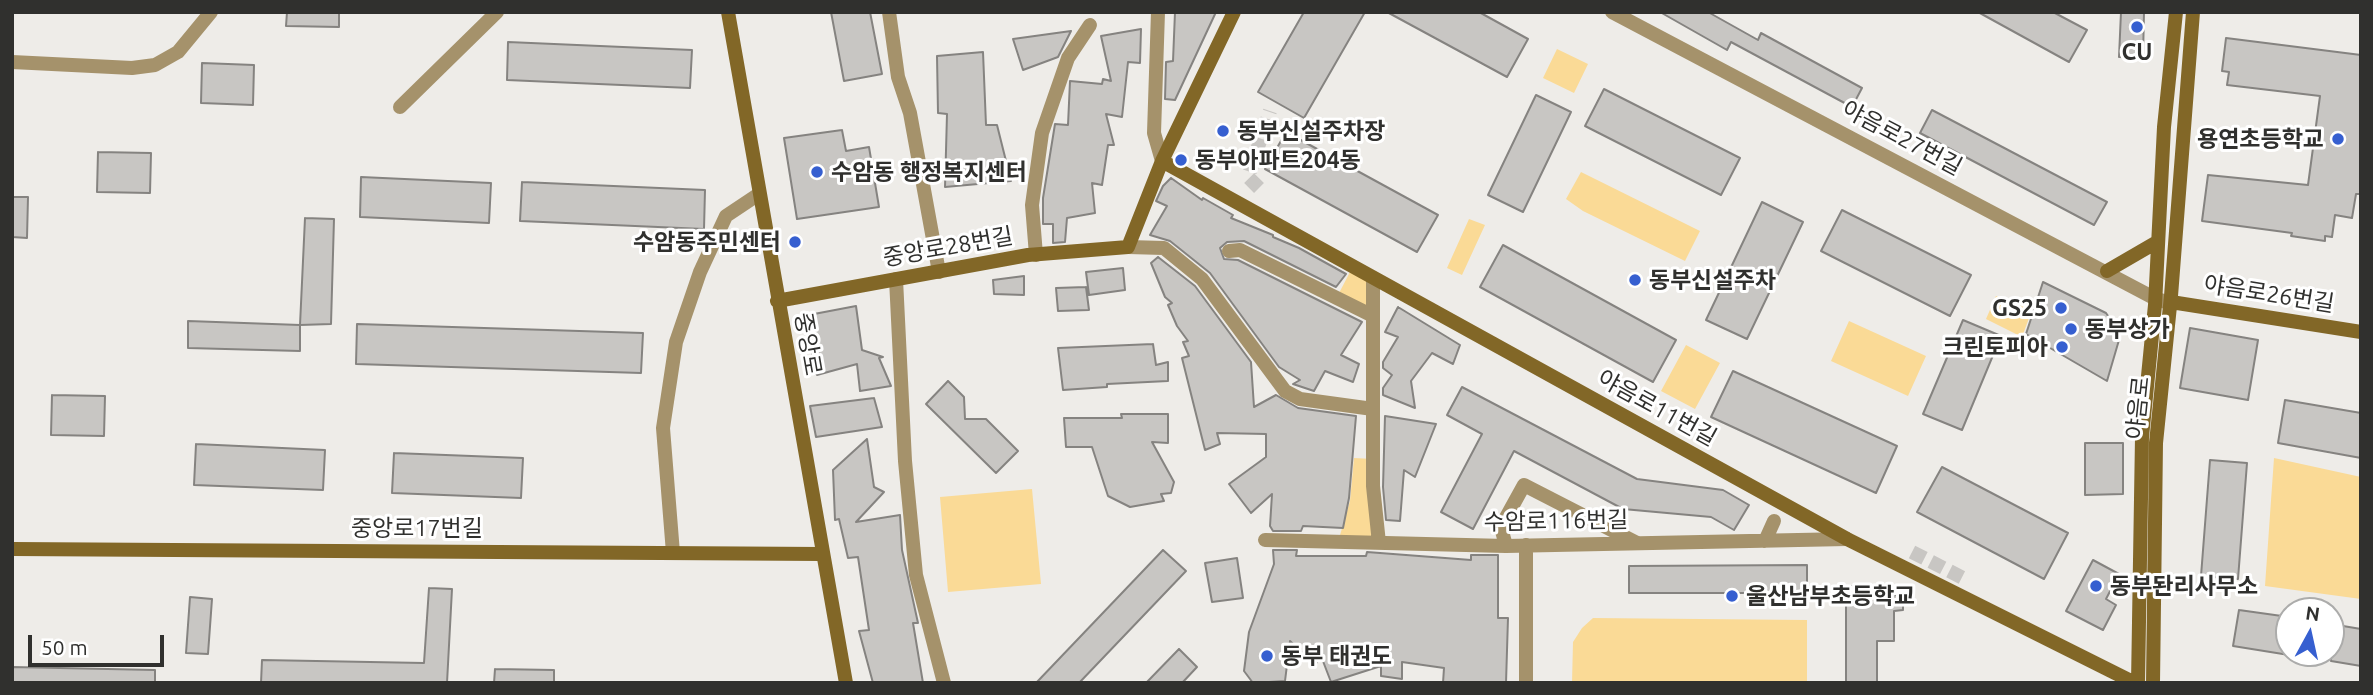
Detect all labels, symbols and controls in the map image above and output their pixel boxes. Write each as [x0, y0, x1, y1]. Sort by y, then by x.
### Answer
marker: CU [2129, 19, 2145, 35]
place label: CU [2122, 38, 2152, 66]
street label: 야음로27번길 [1837, 95, 1967, 181]
place label: 동부신설주차장 [1237, 117, 1385, 145]
marker: 동부신설주차장 [1215, 123, 1231, 139]
place label: 용연초등학교 [2197, 125, 2324, 153]
marker: 용연초등학교 [2330, 131, 2346, 147]
place label: 동부아파트204동 [1195, 146, 1361, 174]
marker: 동부아파트204동 [1173, 152, 1189, 168]
place label: 수암동 행정복지센터 [831, 158, 1027, 186]
marker: 수암동 행정복지센터 [809, 164, 825, 180]
street label: 중앙로28번길 [881, 222, 1015, 272]
place label: 수암동주민센터 [633, 228, 781, 256]
marker: 수암동주민센터 [787, 234, 803, 250]
place label: 동부신설주차 [1649, 266, 1776, 294]
street label: 야음로26번길 [2202, 270, 2336, 318]
marker: 동부신설주차 [1627, 272, 1643, 288]
place label: GS25 [1992, 294, 2047, 322]
marker: GS25 [2053, 300, 2069, 316]
street label: 중앙로 [789, 310, 827, 378]
place label: 동부상가 [2085, 315, 2170, 343]
marker: 동부상가 [2063, 321, 2079, 337]
place label: 크린토피아 [1942, 333, 2048, 361]
marker: 크린토피아 [2054, 339, 2070, 355]
street label: 야음로11번길 [1593, 364, 1721, 452]
street label: 야음로 [2121, 375, 2155, 441]
street label: 수암로116번길 [1483, 506, 1629, 536]
street label: 중앙로17번길 [351, 514, 483, 542]
place label: 동부돤리사무소 [2110, 572, 2258, 600]
marker: 동부돤리사무소 [2088, 578, 2104, 594]
place label: 울산남부초등학교 [1746, 582, 1915, 610]
marker: 울산남부초등학교 [1724, 588, 1740, 604]
north arrow [2275, 597, 2345, 667]
text: N [2304, 601, 2321, 625]
scale bar [32, 622, 168, 666]
text: 50 m [41, 635, 88, 659]
place label: 동부 태권도 [1281, 642, 1392, 670]
marker: 동부 태권도 [1259, 648, 1275, 664]

